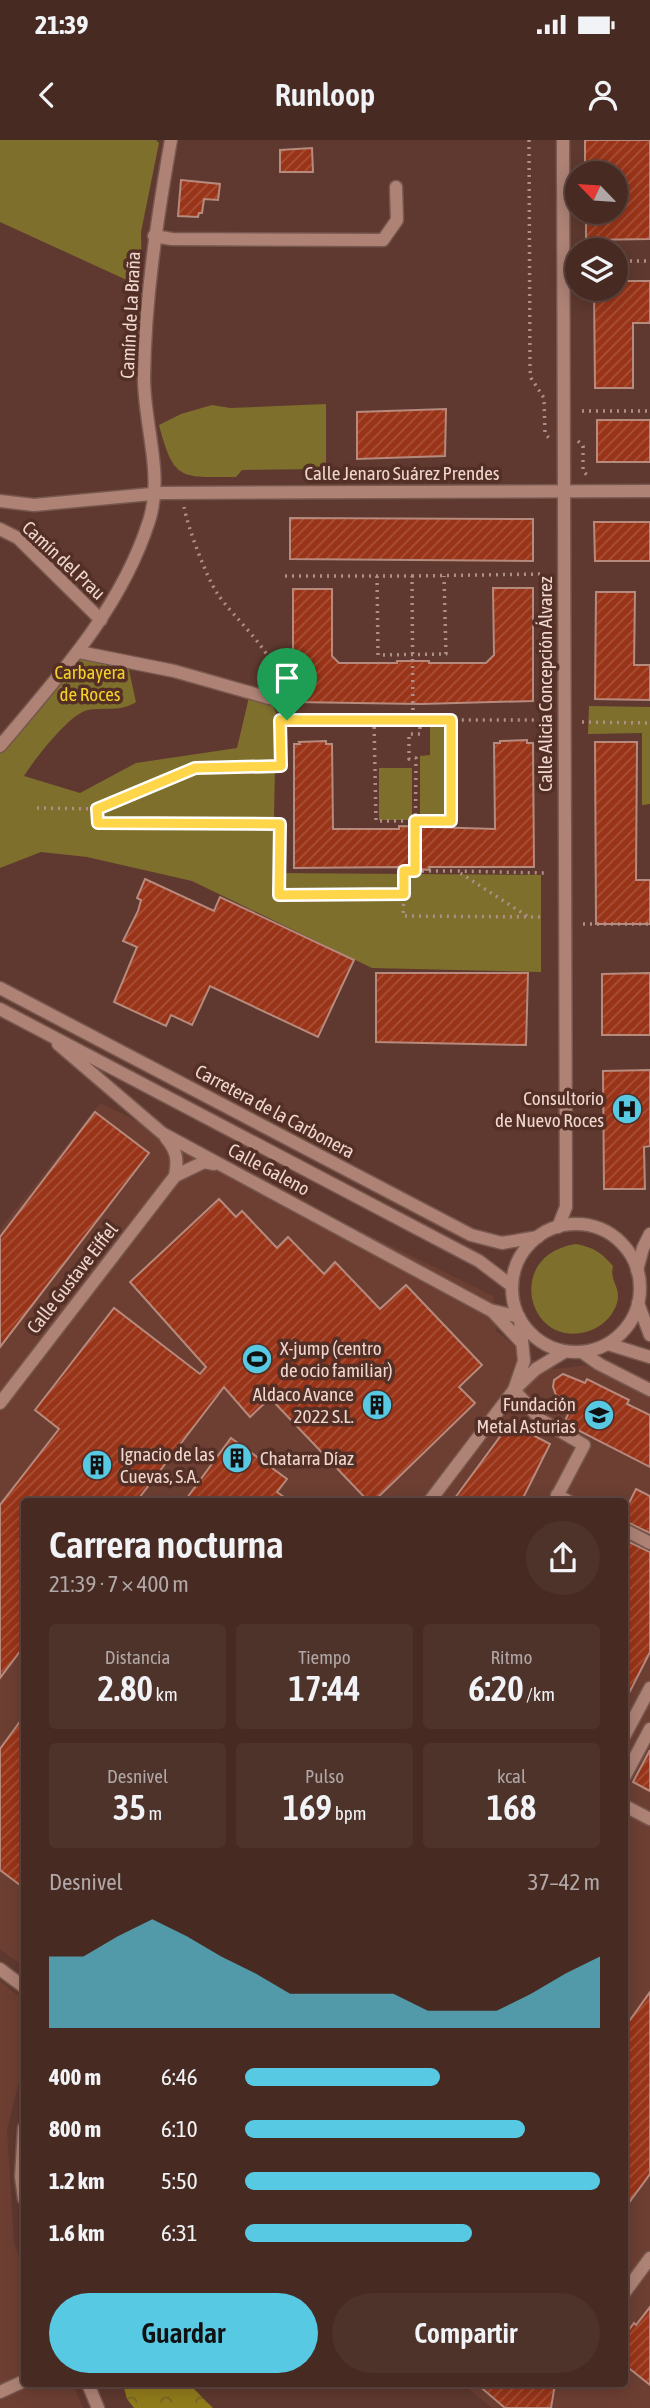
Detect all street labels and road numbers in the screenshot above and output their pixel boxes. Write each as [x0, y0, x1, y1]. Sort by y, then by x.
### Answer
street label: Camín de La Braña [116, 251, 144, 379]
street label: Calle Jenaro Suárez Prendes [304, 462, 500, 484]
street label: Camín del Prau [18, 516, 110, 604]
street label: Calle Alicia Concepción Álvarez [534, 576, 556, 792]
street label: Carretera de la Carbonera [192, 1060, 358, 1162]
street label: Calle Galeno [225, 1138, 314, 1200]
street label: Calle Gustave Eiffel [22, 1218, 122, 1338]

